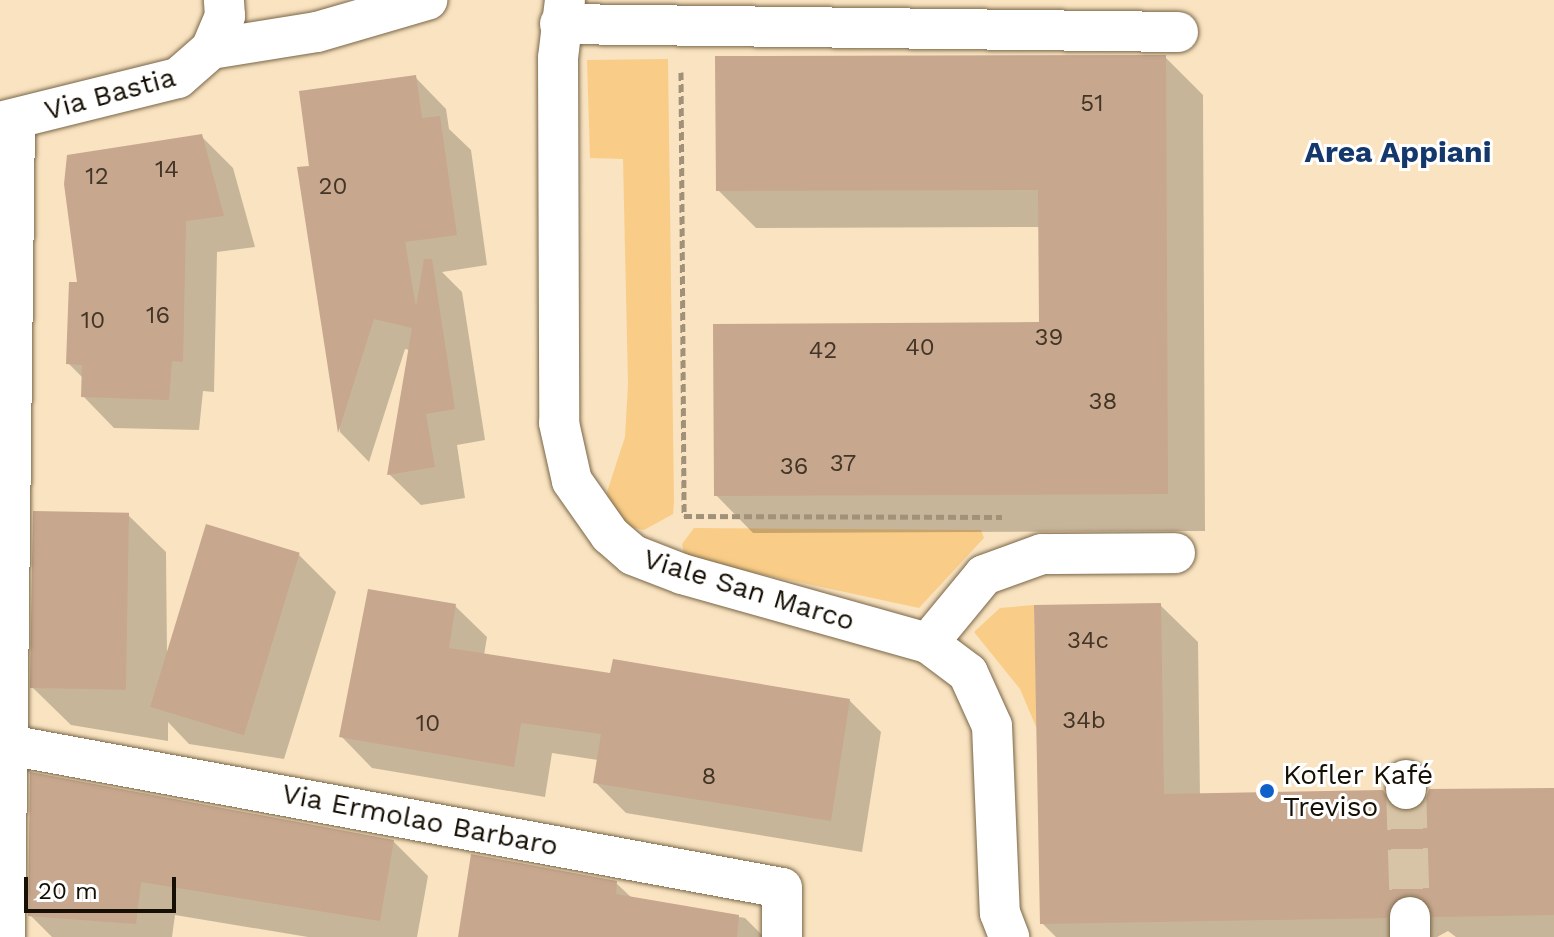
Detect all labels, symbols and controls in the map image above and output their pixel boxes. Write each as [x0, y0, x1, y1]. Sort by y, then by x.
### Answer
street label: Via Bastia [40, 60, 180, 128]
house number: 51 [1080, 90, 1104, 118]
district label: Area Appiani [1304, 134, 1492, 170]
house number: 14 [155, 156, 179, 184]
house number: 12 [85, 163, 109, 191]
house number: 20 [319, 173, 347, 201]
house number: 16 [146, 302, 170, 330]
house number: 10 [81, 307, 105, 335]
house number: 39 [1035, 324, 1063, 352]
house number: 40 [905, 334, 935, 362]
house number: 42 [809, 337, 837, 365]
house number: 38 [1089, 388, 1117, 416]
house number: 37 [830, 450, 856, 478]
house number: 36 [780, 453, 808, 481]
street label: Viale San Marco [639, 542, 859, 638]
house number: 34c [1067, 627, 1109, 655]
house number: 34b [1062, 707, 1106, 735]
house number: 10 [416, 710, 440, 738]
place label: Kofler Kafé Treviso [1283, 758, 1434, 824]
house number: 8 [702, 763, 716, 791]
street label: Via Ermolao Barbaro [279, 777, 561, 863]
marker: Kofler Kafé Treviso [1258, 782, 1276, 800]
scale bar [28, 861, 180, 911]
text: 20 m [38, 877, 98, 905]

